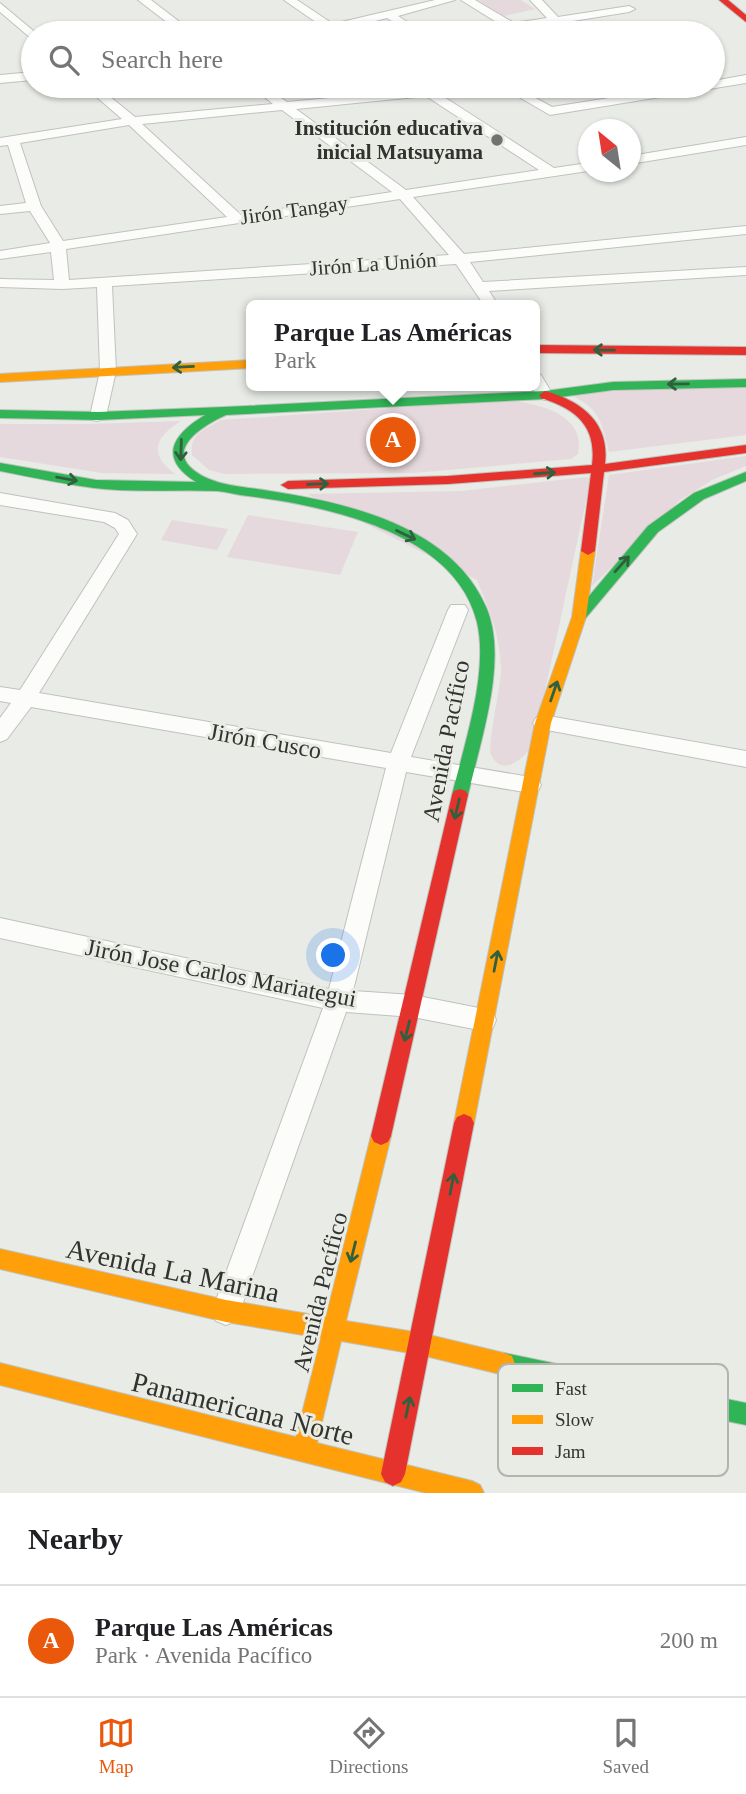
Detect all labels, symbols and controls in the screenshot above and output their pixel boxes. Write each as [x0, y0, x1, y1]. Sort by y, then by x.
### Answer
search box [21, 21, 725, 98]
icon: search [45, 41, 83, 79]
text: Search here [101, 45, 223, 74]
place label: Institución educativa inicial Matsuyama [295, 116, 483, 164]
north arrow [578, 119, 641, 182]
marker: Institución educativa inicial Matsuyama [489, 132, 505, 148]
street label: Jirón Tangay [239, 191, 350, 229]
street label: Jirón La Unión [309, 248, 438, 280]
popup [246, 300, 540, 391]
text: Parque Las Américas [274, 318, 512, 347]
one-way arrow [593, 344, 616, 357]
text: Park [274, 348, 316, 373]
one-way arrow [172, 361, 195, 374]
one-way arrow [667, 378, 690, 391]
pin: A [370, 414, 416, 466]
one-way arrow [175, 438, 188, 461]
one-way arrow [533, 466, 556, 479]
one-way arrow [55, 472, 78, 486]
one-way arrow [306, 477, 329, 490]
one-way arrow [395, 529, 416, 542]
one-way arrow [614, 555, 630, 573]
street label: Avenida Pacífico [418, 658, 474, 824]
one-way arrow [549, 680, 561, 702]
street label: Jirón Cusco [207, 718, 323, 764]
one-way arrow [450, 797, 463, 820]
street label: Jirón Jose Carlos Mariategui [83, 934, 359, 1012]
your location [316, 938, 350, 972]
one-way arrow [490, 950, 503, 973]
one-way arrow [400, 1019, 413, 1042]
one-way arrow [446, 1173, 460, 1196]
street label: Avenida Pacífico [288, 1209, 352, 1375]
street label: Avenida La Marina [63, 1233, 283, 1308]
one-way arrow [346, 1241, 359, 1263]
legend [498, 1364, 728, 1476]
street label: Panamericana Norte [129, 1366, 357, 1451]
text: Fast [555, 1378, 587, 1399]
one-way arrow [401, 1396, 415, 1419]
text: Slow [555, 1409, 594, 1430]
text: Jam [555, 1441, 586, 1462]
text: Nearby [28, 1522, 123, 1555]
text: Parque Las Américas [95, 1613, 333, 1642]
text: A [43, 1628, 59, 1653]
text: 200 m [660, 1628, 718, 1653]
text: Park · Avenida Pacífico [95, 1643, 312, 1668]
tab: Map [97, 1714, 135, 1778]
tab: Directions [329, 1714, 408, 1778]
tab: Saved [602, 1714, 649, 1778]

